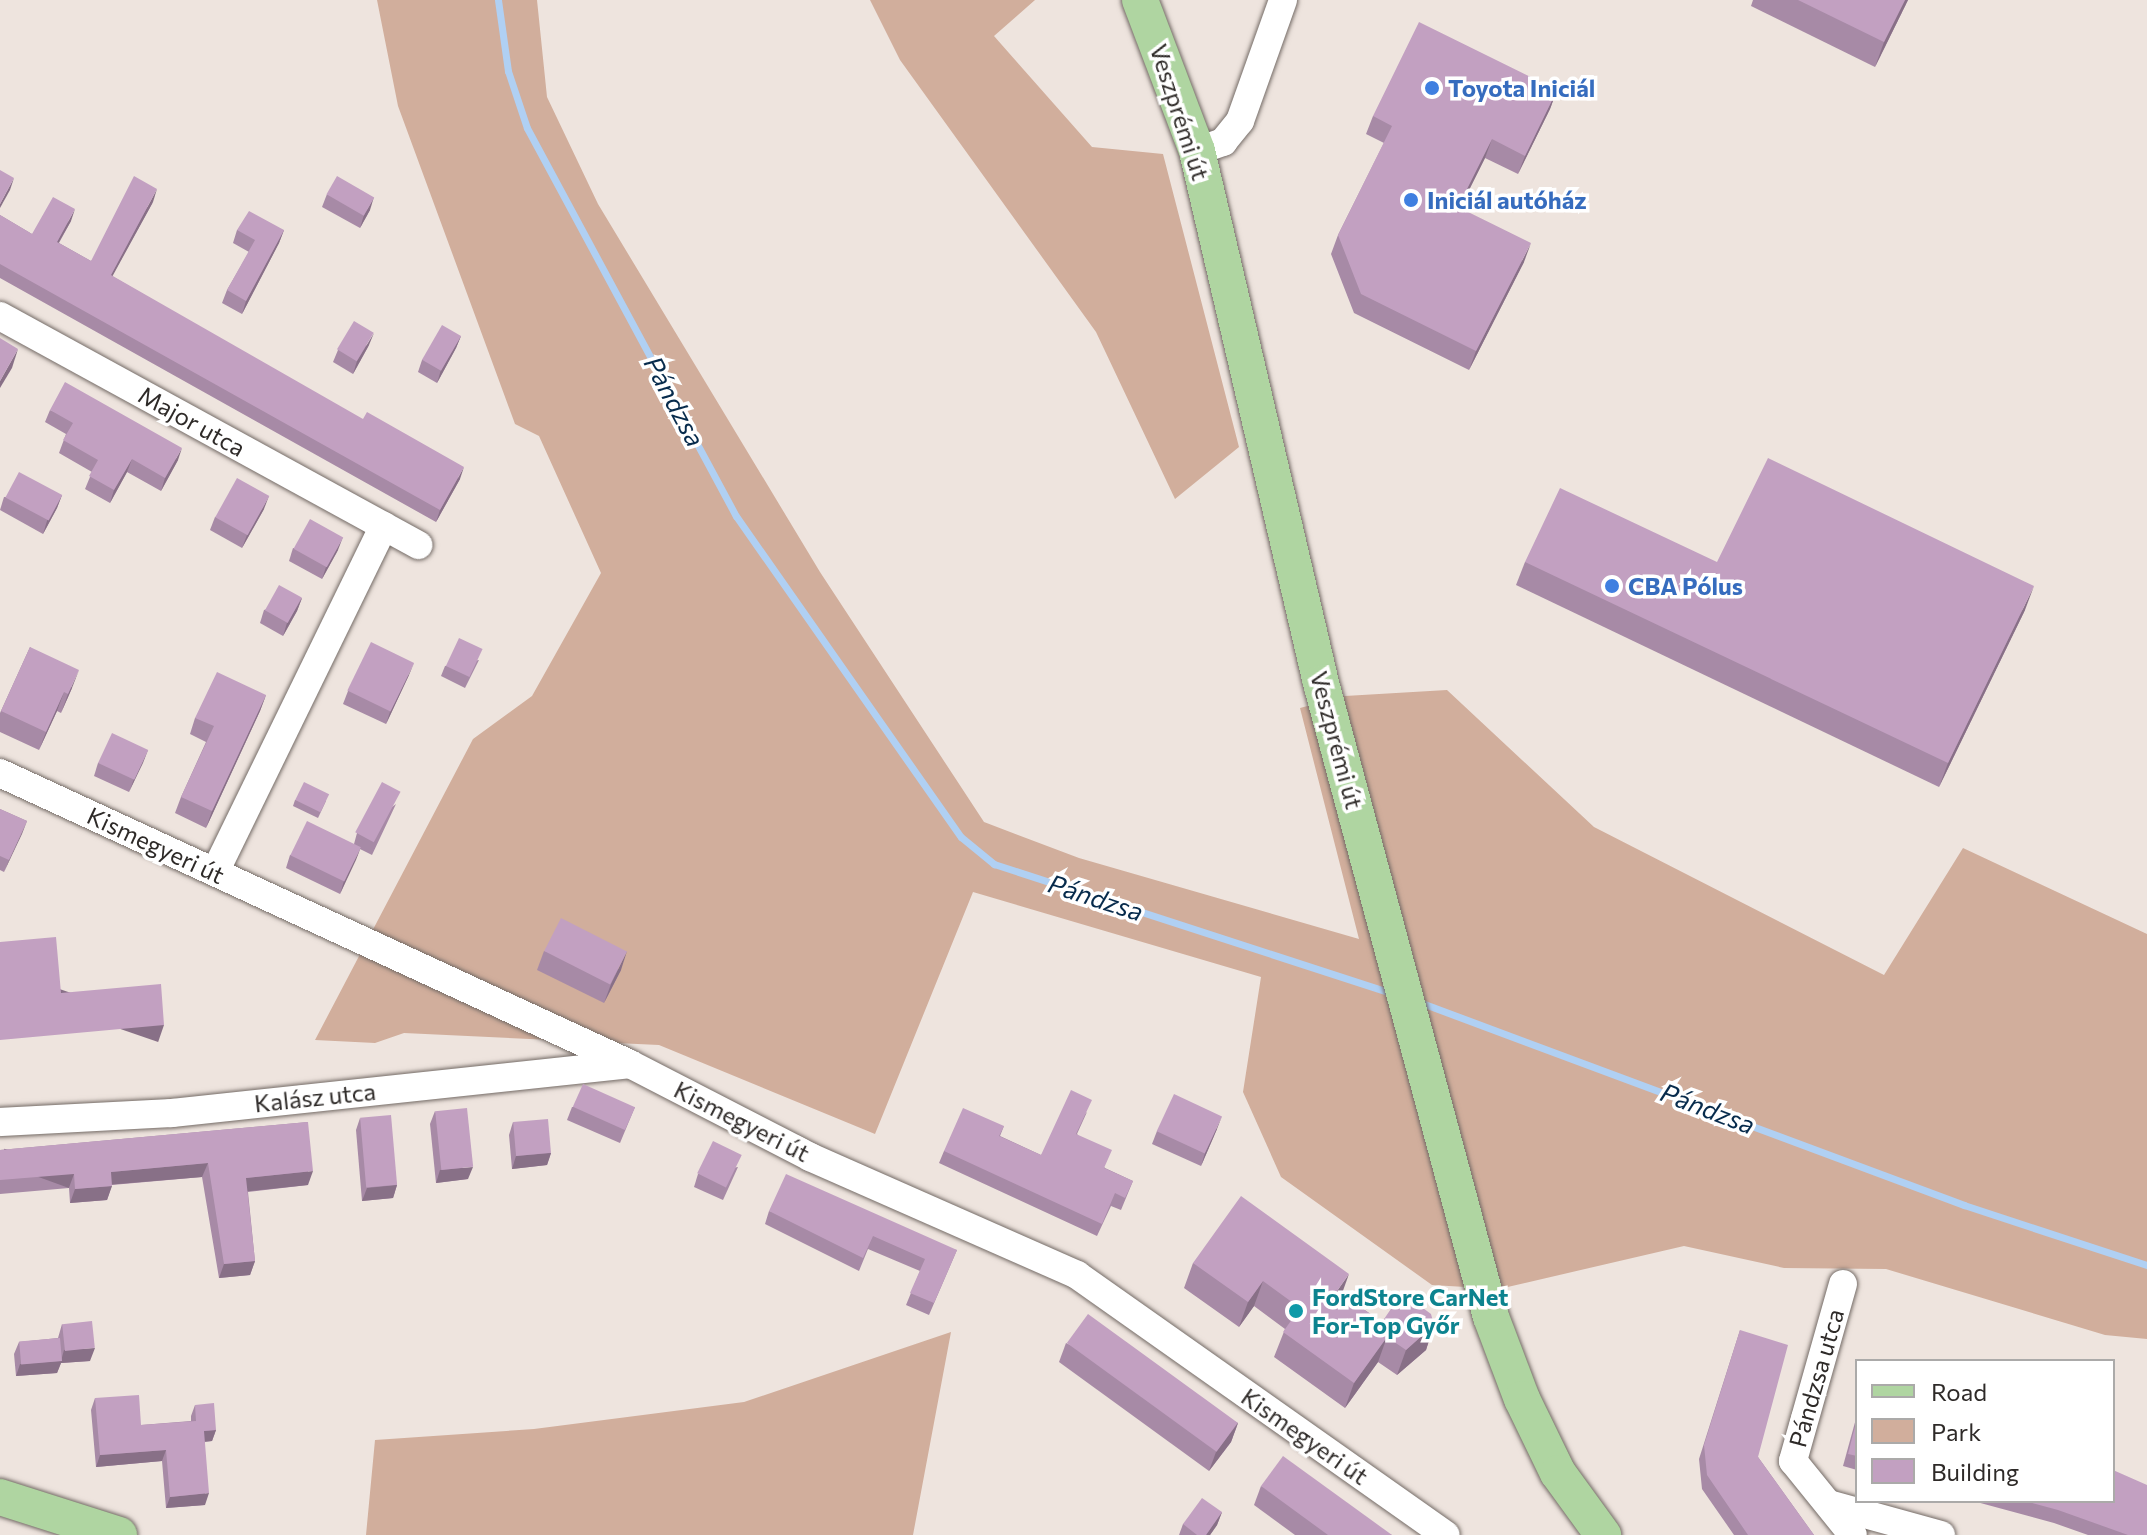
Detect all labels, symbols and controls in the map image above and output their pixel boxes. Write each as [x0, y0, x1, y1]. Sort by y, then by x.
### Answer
street label: Veszprémi út [1144, 40, 1216, 184]
place label: Toyota Iniciál [1448, 74, 1595, 102]
marker: Toyota Iniciál [1423, 79, 1441, 97]
place label: Iniciál autóház [1427, 186, 1587, 214]
marker: Iniciál autóház [1402, 191, 1420, 209]
water label: Pándzsa [638, 350, 712, 452]
street label: Major utca [134, 380, 250, 462]
place label: CBA Pólus [1628, 572, 1743, 600]
marker: CBA Pólus [1603, 577, 1621, 595]
street label: Veszprémi út [1305, 668, 1369, 812]
street label: Kismegyeri út [83, 801, 229, 889]
water label: Pándzsa [1045, 867, 1147, 927]
street label: Kismegyeri út [670, 1075, 814, 1167]
street label: Kalász utca [253, 1076, 377, 1118]
water label: Pándzsa [1657, 1076, 1759, 1140]
place label: FordStore CarNet For-Top Győr [1312, 1283, 1509, 1339]
marker: FordStore CarNet For-Top Győr [1287, 1302, 1305, 1320]
street label: Pándzsa utca [1783, 1305, 1849, 1451]
legend [1855, 1359, 2115, 1503]
text: Road [1931, 1377, 1987, 1406]
street label: Kismegyeri út [1236, 1382, 1374, 1490]
text: Park [1931, 1417, 1981, 1446]
text: Building [1931, 1457, 2019, 1486]

